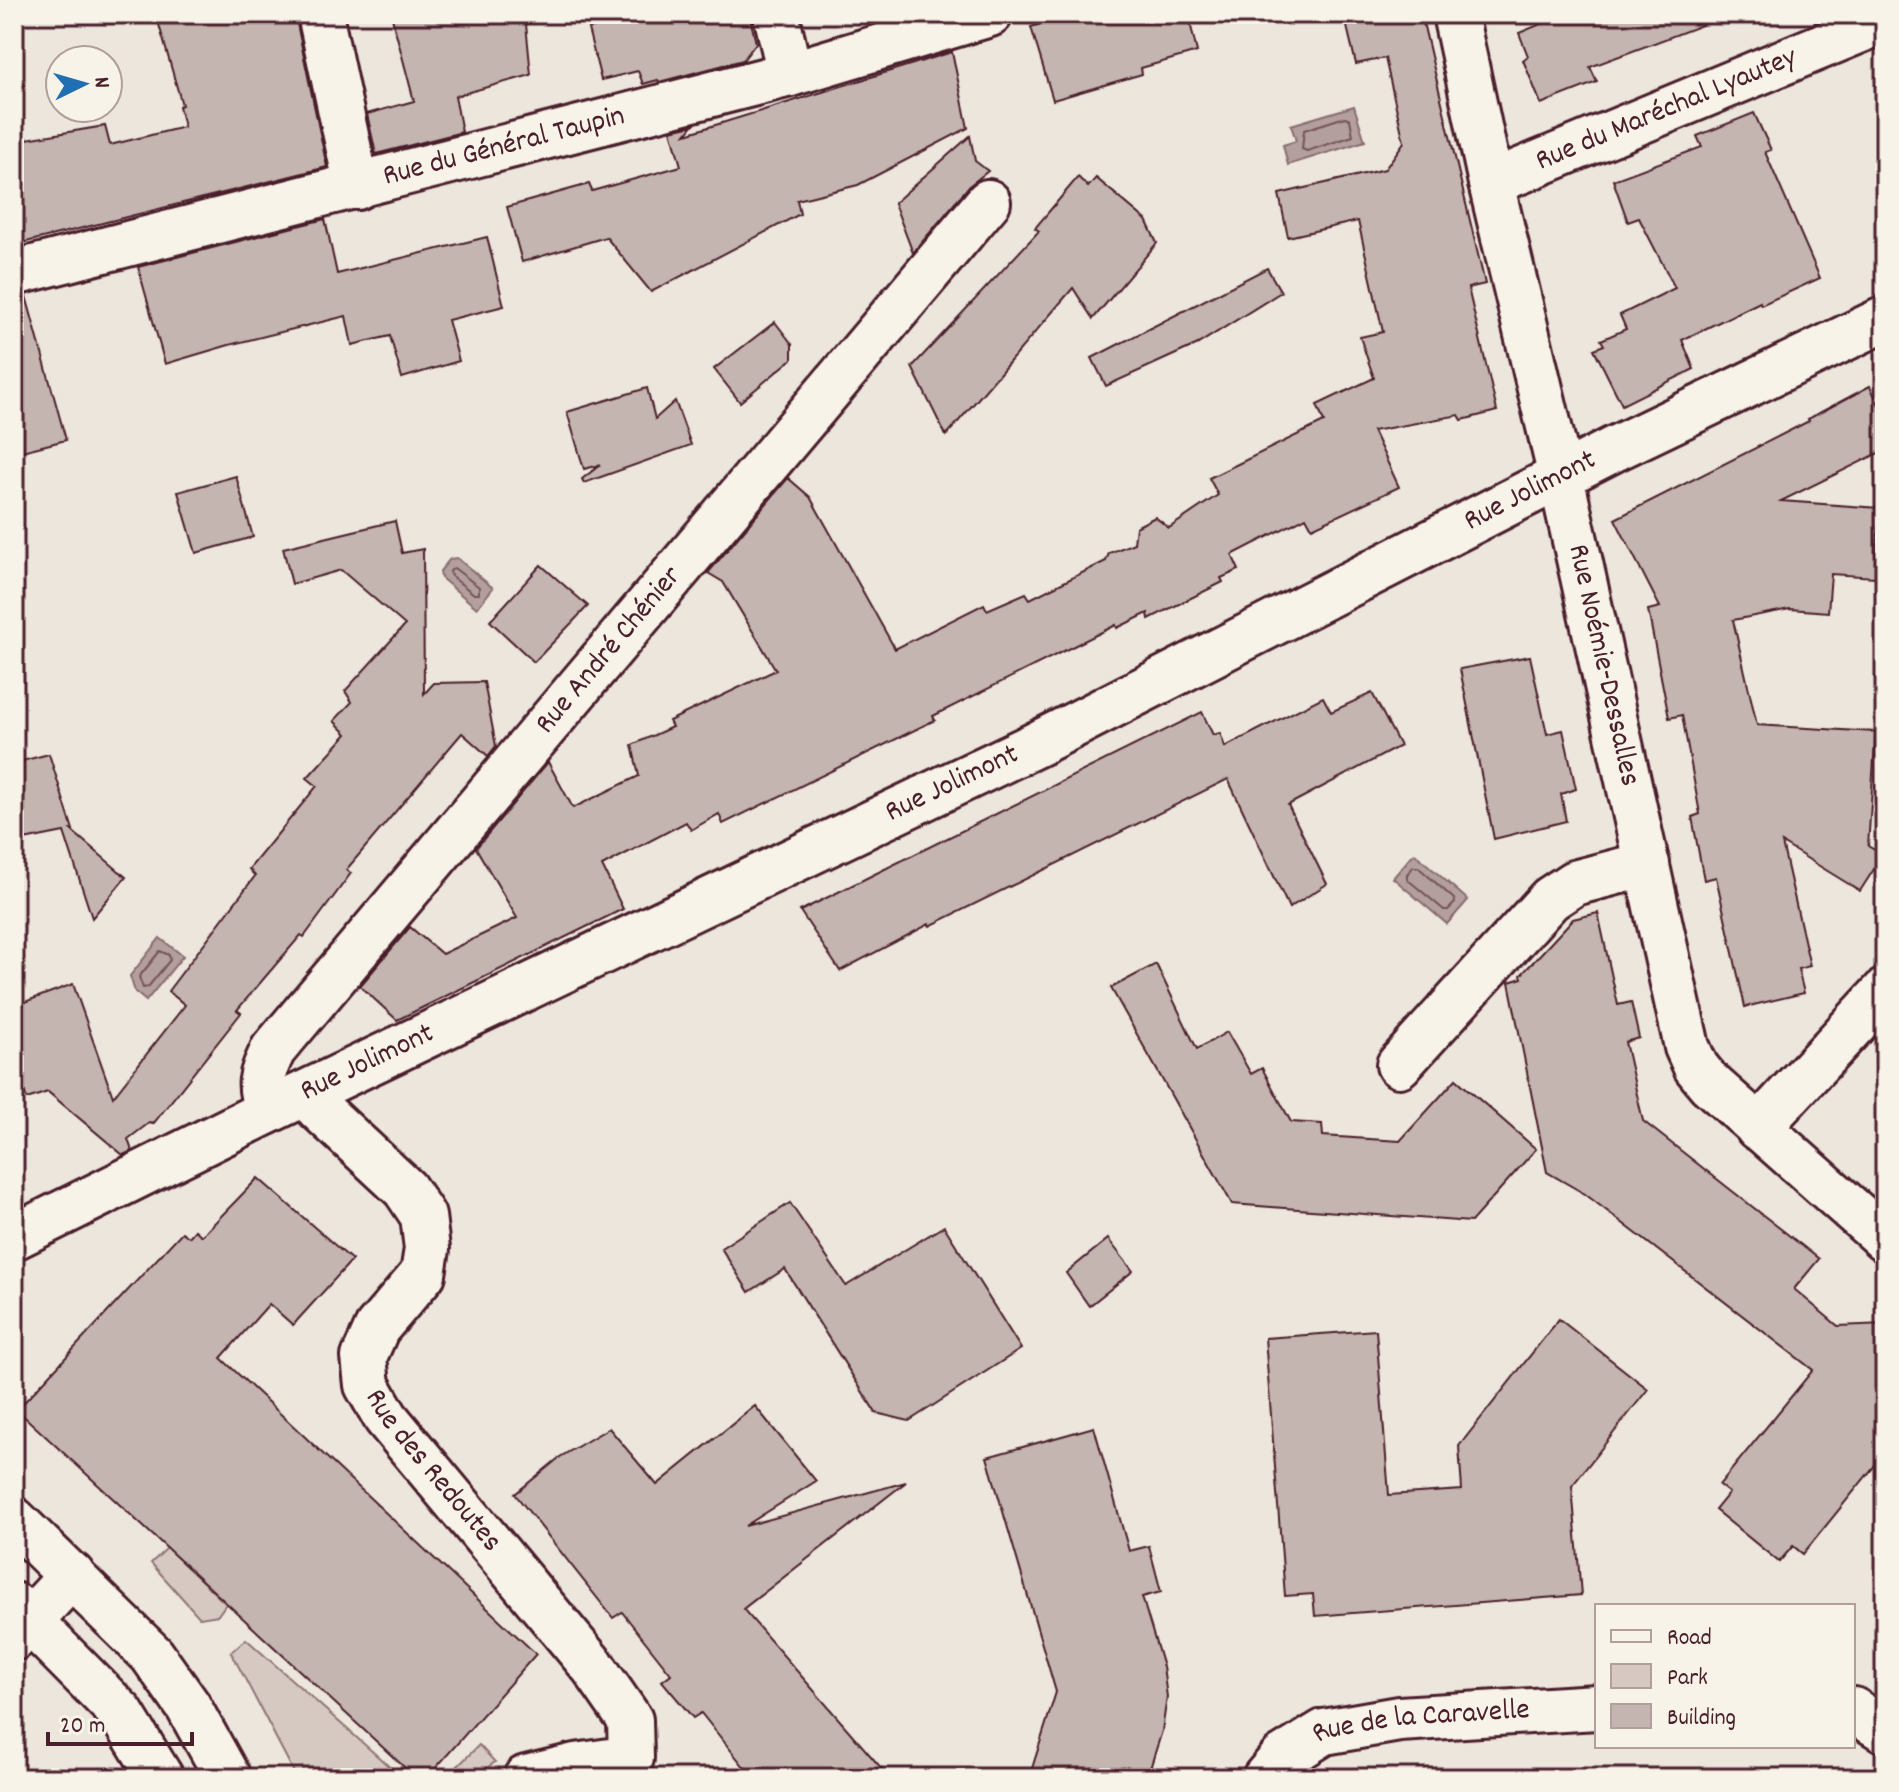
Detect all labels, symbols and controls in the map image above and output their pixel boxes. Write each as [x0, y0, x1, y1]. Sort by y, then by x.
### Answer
street label: Rue du Maréchal Lyautey [1529, 37, 1805, 184]
north arrow [44, 44, 124, 124]
text: N [85, 76, 116, 89]
street label: Rue du Général Taupin [379, 96, 630, 199]
street label: Rue Jolimont [1457, 440, 1604, 543]
street label: Rue Noémie-Dessalles [1555, 540, 1650, 790]
street label: Rue André Chénier [526, 558, 693, 744]
street label: Rue Jolimont [879, 734, 1027, 835]
street label: Rue Jolimont [294, 1013, 442, 1114]
street label: Rue des Redoutes [353, 1382, 511, 1562]
legend [1595, 1604, 1855, 1748]
text: Road [1667, 1622, 1712, 1656]
text: Park [1667, 1662, 1708, 1696]
street label: Rue de la Caravelle [1304, 1690, 1531, 1756]
scale bar [48, 1696, 192, 1746]
text: Building [1667, 1702, 1736, 1736]
text: 20 m [60, 1710, 106, 1744]

